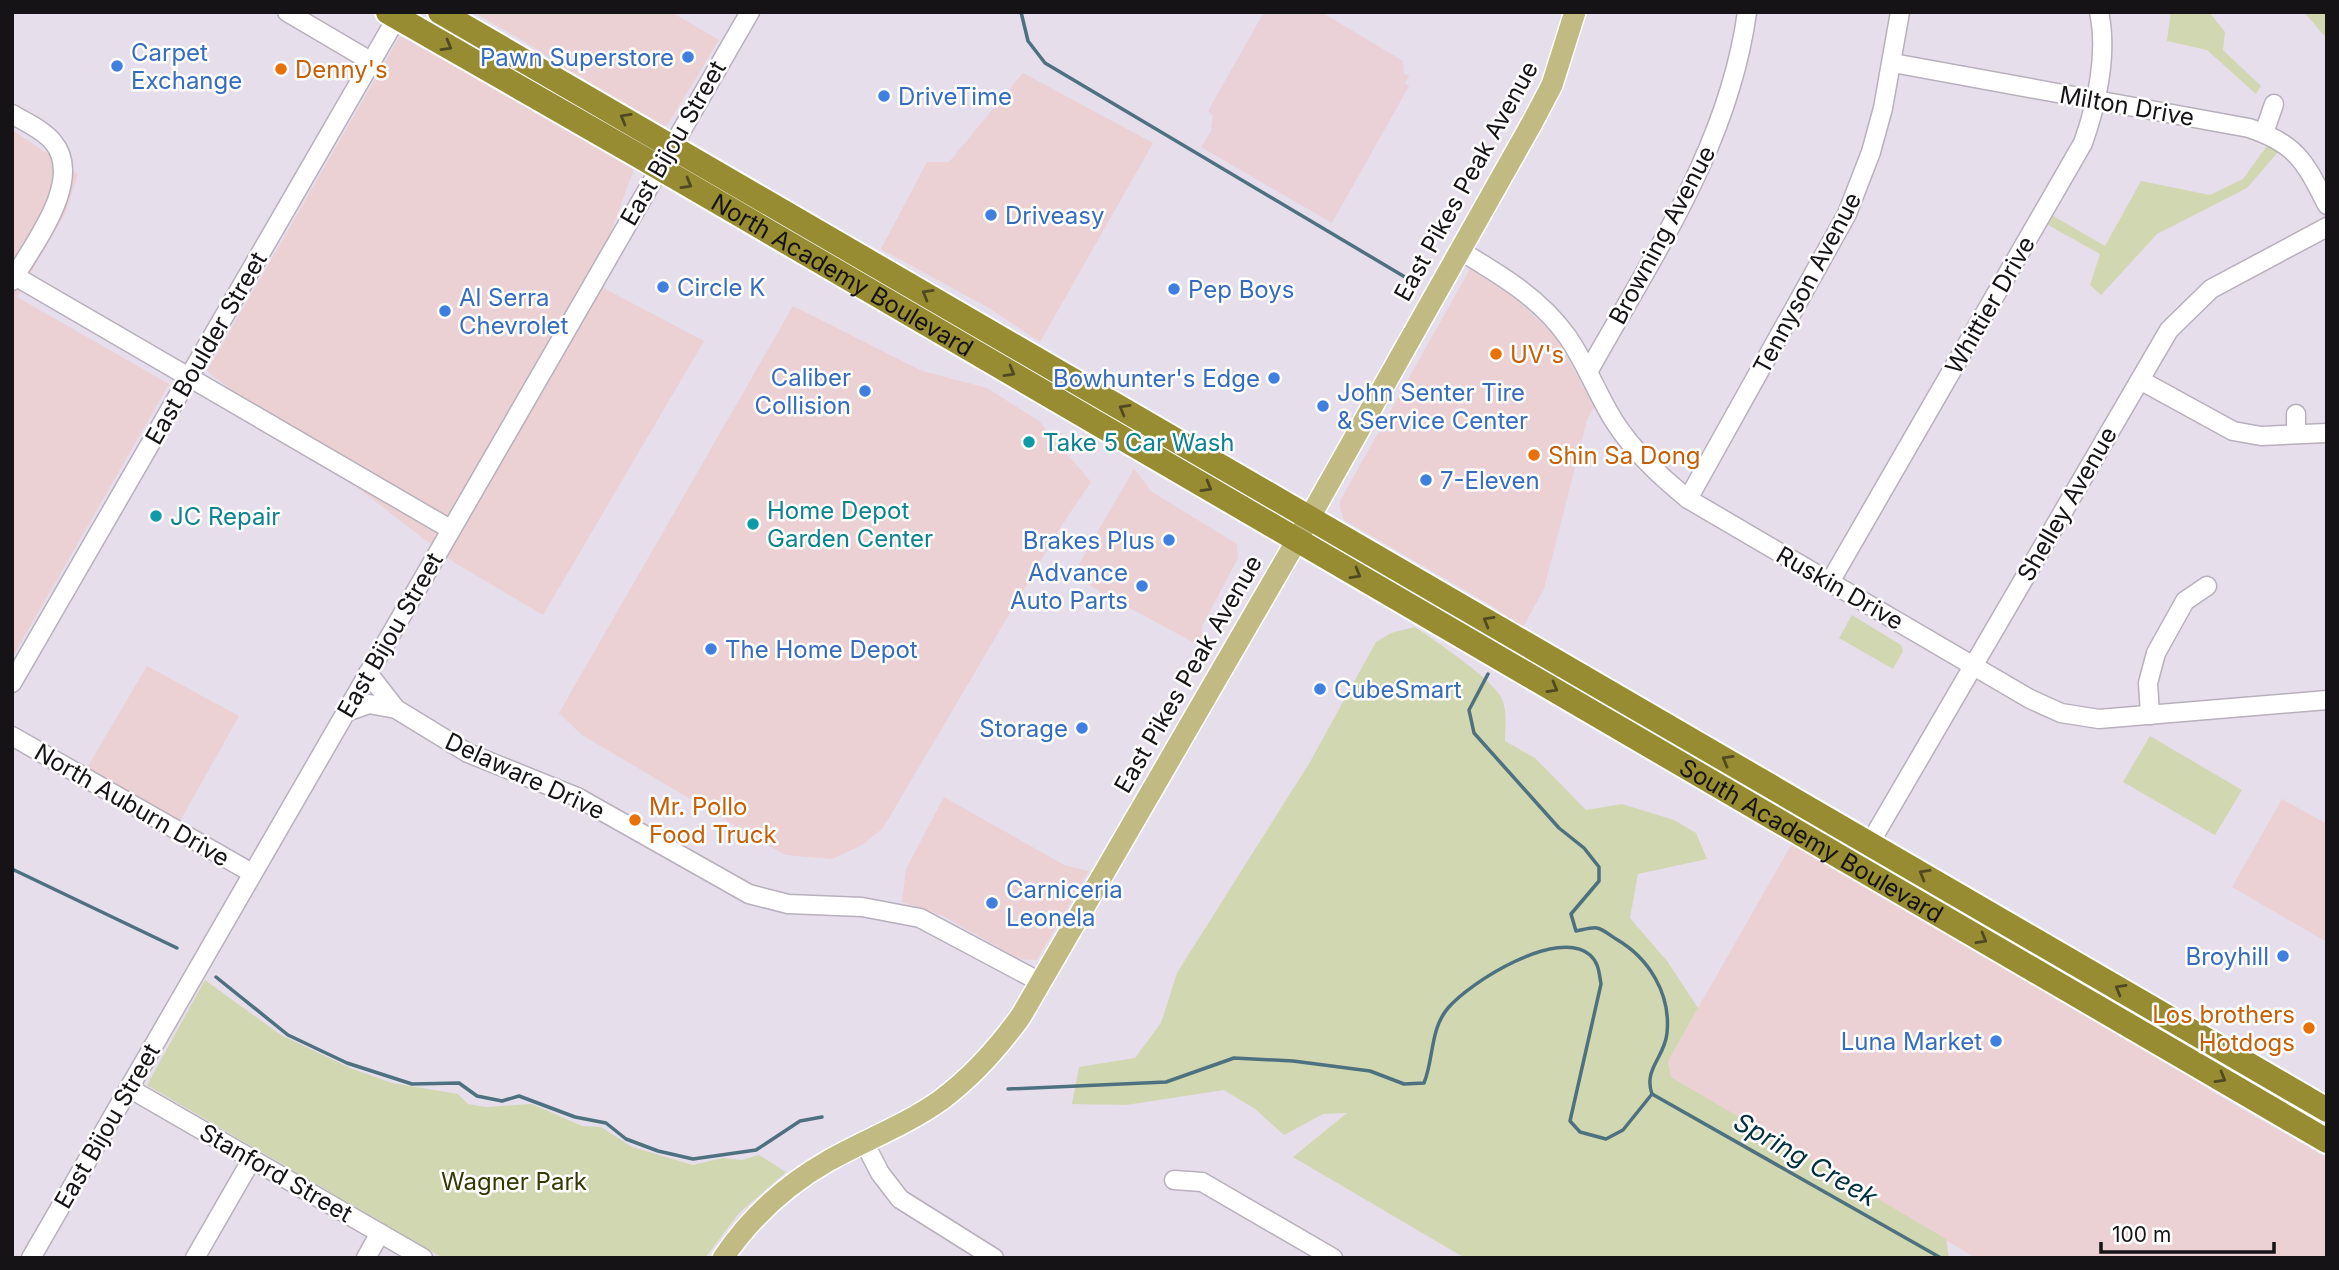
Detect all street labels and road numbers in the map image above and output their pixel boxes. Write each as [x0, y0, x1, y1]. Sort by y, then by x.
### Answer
street label: East Bijou Street [614, 55, 732, 231]
street label: East Pikes Peak Avenue [1388, 56, 1544, 306]
street label: Milton Drive [2057, 80, 2197, 132]
street label: Browning Avenue [1603, 141, 1721, 329]
street label: North Academy Boulevard [706, 187, 979, 362]
street label: Tennyson Avenue [1747, 187, 1867, 379]
street label: Whittier Drive [1939, 231, 2041, 379]
street label: East Boulder Street [139, 246, 273, 449]
street label: Shelley Avenue [2011, 422, 2123, 586]
street label: Ruskin Drive [1771, 540, 1909, 636]
street label: East Bijou Street [331, 547, 449, 723]
street label: East Pikes Peak Avenue [1108, 550, 1268, 798]
street label: Delaware Drive [441, 726, 609, 826]
street label: North Auburn Drive [29, 737, 235, 873]
street label: South Academy Boulevard [1675, 752, 1949, 928]
street label: East Bijou Street [48, 1038, 166, 1214]
street label: Stanford Street [195, 1118, 358, 1228]

